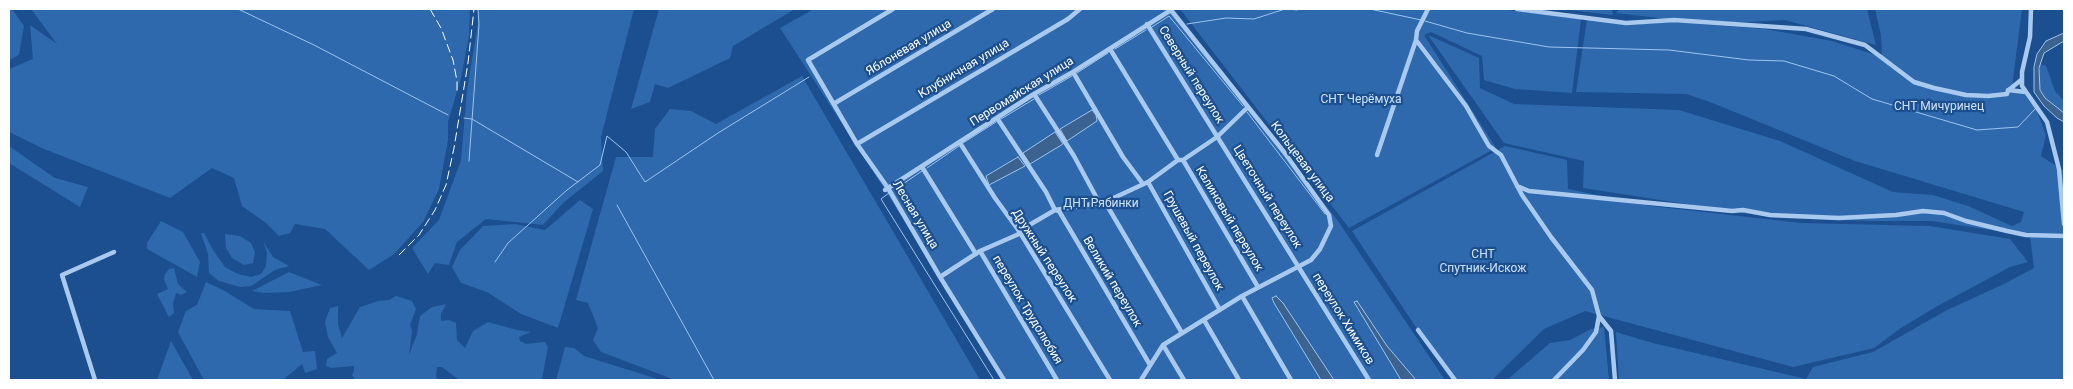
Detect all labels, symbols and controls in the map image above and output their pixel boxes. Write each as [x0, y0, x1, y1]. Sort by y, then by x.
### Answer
street label: Яблоневая улица [864, 17, 954, 79]
street label: Северный переулок [1155, 24, 1227, 126]
street label: Клубничная улица [916, 36, 1012, 102]
street label: Первомайская улица [968, 54, 1076, 130]
park label: СНТ Черёмуха [1320, 93, 1402, 107]
park label: СНТ Мичуринец [1894, 100, 1984, 114]
street label: Кольцевая улица [1267, 119, 1337, 205]
street label: Цветочный переулок [1229, 143, 1305, 251]
street label: Калиновый переулок [1192, 164, 1266, 274]
street label: Лесная улица [889, 178, 941, 252]
street label: Грушевый переулок [1160, 189, 1226, 293]
park label: ДНТ Рябинки [1063, 197, 1139, 211]
street label: Дружный переулок [1008, 206, 1080, 306]
street label: Великий переулок [1079, 234, 1145, 330]
park label: СНТ Спутник-Искож [1440, 248, 1526, 276]
street label: переулок Трудолюбия [989, 253, 1065, 367]
street label: переулок Химиков [1309, 271, 1377, 367]

